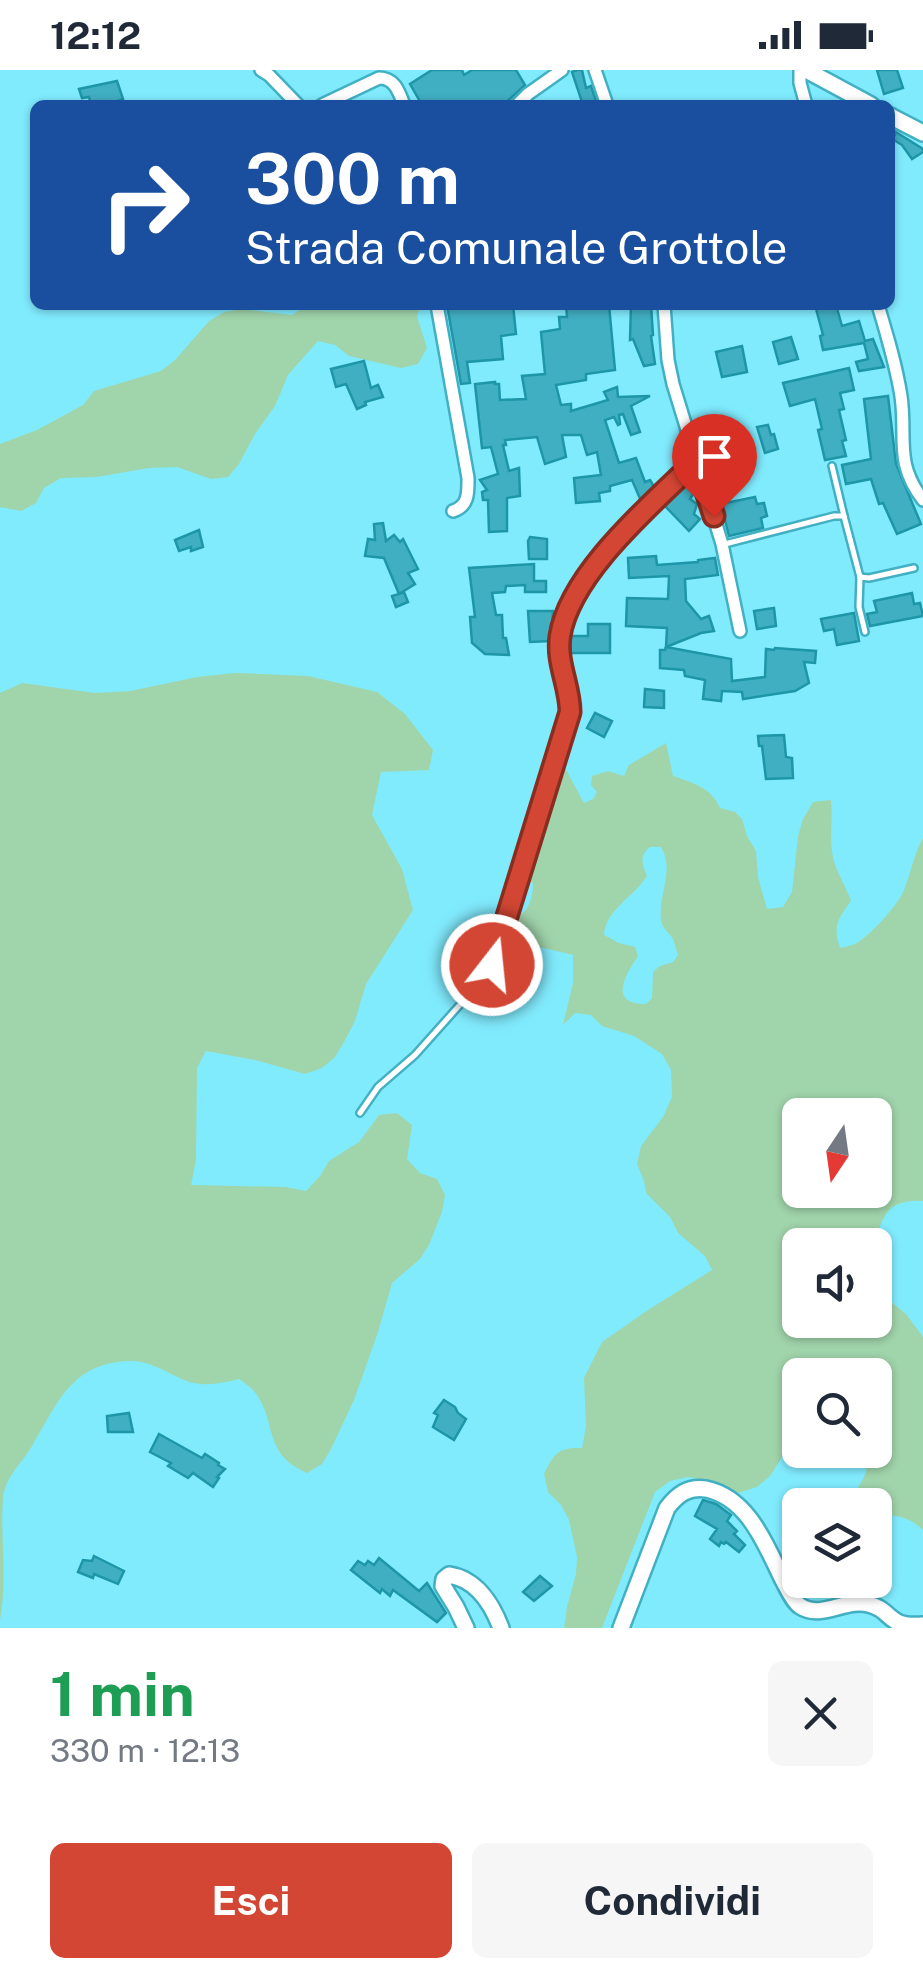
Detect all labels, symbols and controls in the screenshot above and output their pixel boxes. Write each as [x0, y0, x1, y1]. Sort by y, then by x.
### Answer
text: 12:12 [50, 13, 141, 58]
text: 300 m [245, 137, 460, 220]
icon: right [80, 140, 210, 270]
text: Strada Comunale Grottole [245, 221, 787, 274]
pin [672, 414, 757, 517]
icon: arrive [687, 429, 742, 484]
position arrow [440, 913, 544, 1017]
north arrow [782, 1098, 892, 1208]
map controls [782, 1098, 892, 1598]
button: sound [782, 1228, 892, 1338]
button: search [782, 1358, 892, 1468]
button: layers [782, 1488, 892, 1598]
text: 1 min [50, 1659, 195, 1730]
button: close [768, 1661, 873, 1766]
text: 330 m · 12:13 [50, 1732, 240, 1769]
button: Esci [50, 1843, 452, 1958]
button: Condividi [472, 1843, 873, 1958]

